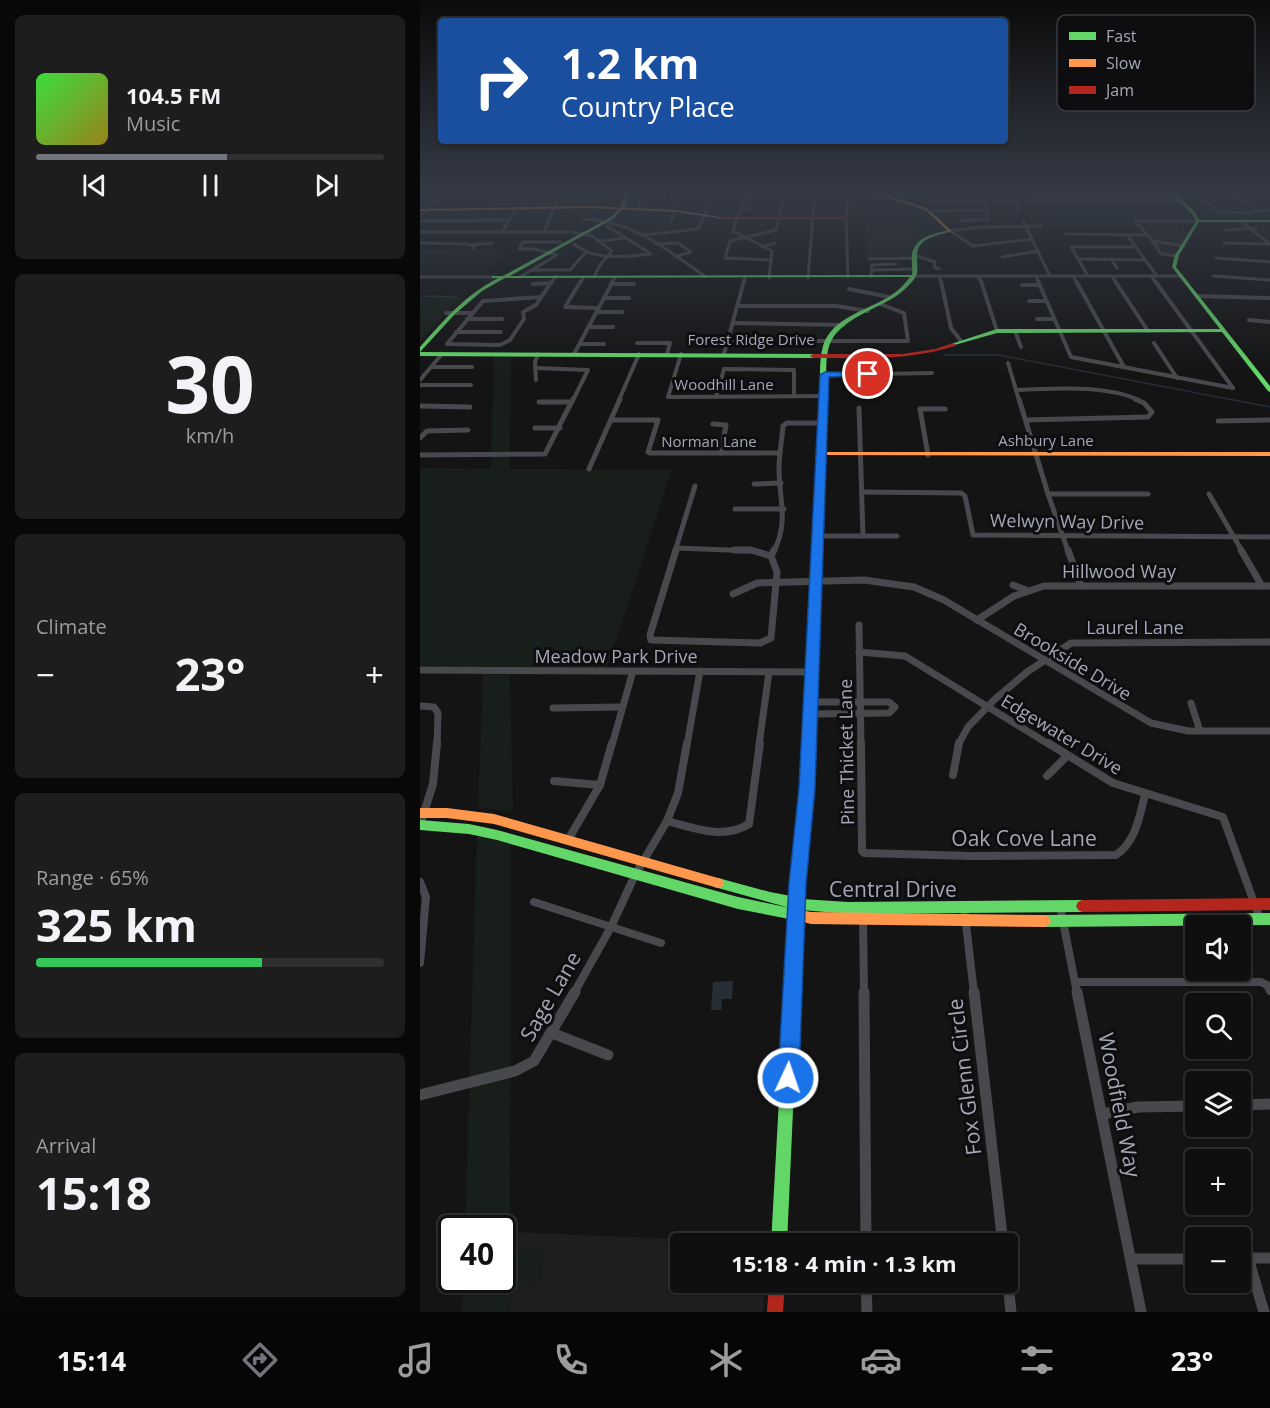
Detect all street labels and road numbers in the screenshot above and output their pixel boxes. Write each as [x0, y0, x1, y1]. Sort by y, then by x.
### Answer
street label: Forest Ridge Drive [687, 329, 815, 349]
street label: Woodhill Lane [674, 374, 774, 394]
street label: Ashbury Lane [998, 430, 1094, 450]
street label: Norman Lane [661, 431, 757, 451]
street label: Welwyn Way Drive [990, 508, 1144, 534]
street label: Hillwood Way [1062, 559, 1177, 583]
street label: Laurel Lane [1086, 615, 1184, 639]
street label: Brookside Drive [1010, 616, 1136, 706]
street label: Meadow Park Drive [534, 644, 698, 668]
street label: Pine Thicket Lane [833, 679, 859, 825]
street label: Edgewater Drive [997, 688, 1127, 780]
street label: Oak Cove Lane [951, 824, 1097, 852]
street label: Central Drive [829, 875, 957, 903]
street label: Sage Lane [513, 946, 587, 1046]
street label: Fox Glenn Circle [940, 997, 988, 1157]
street label: Woodfield Way [1092, 1030, 1148, 1180]

